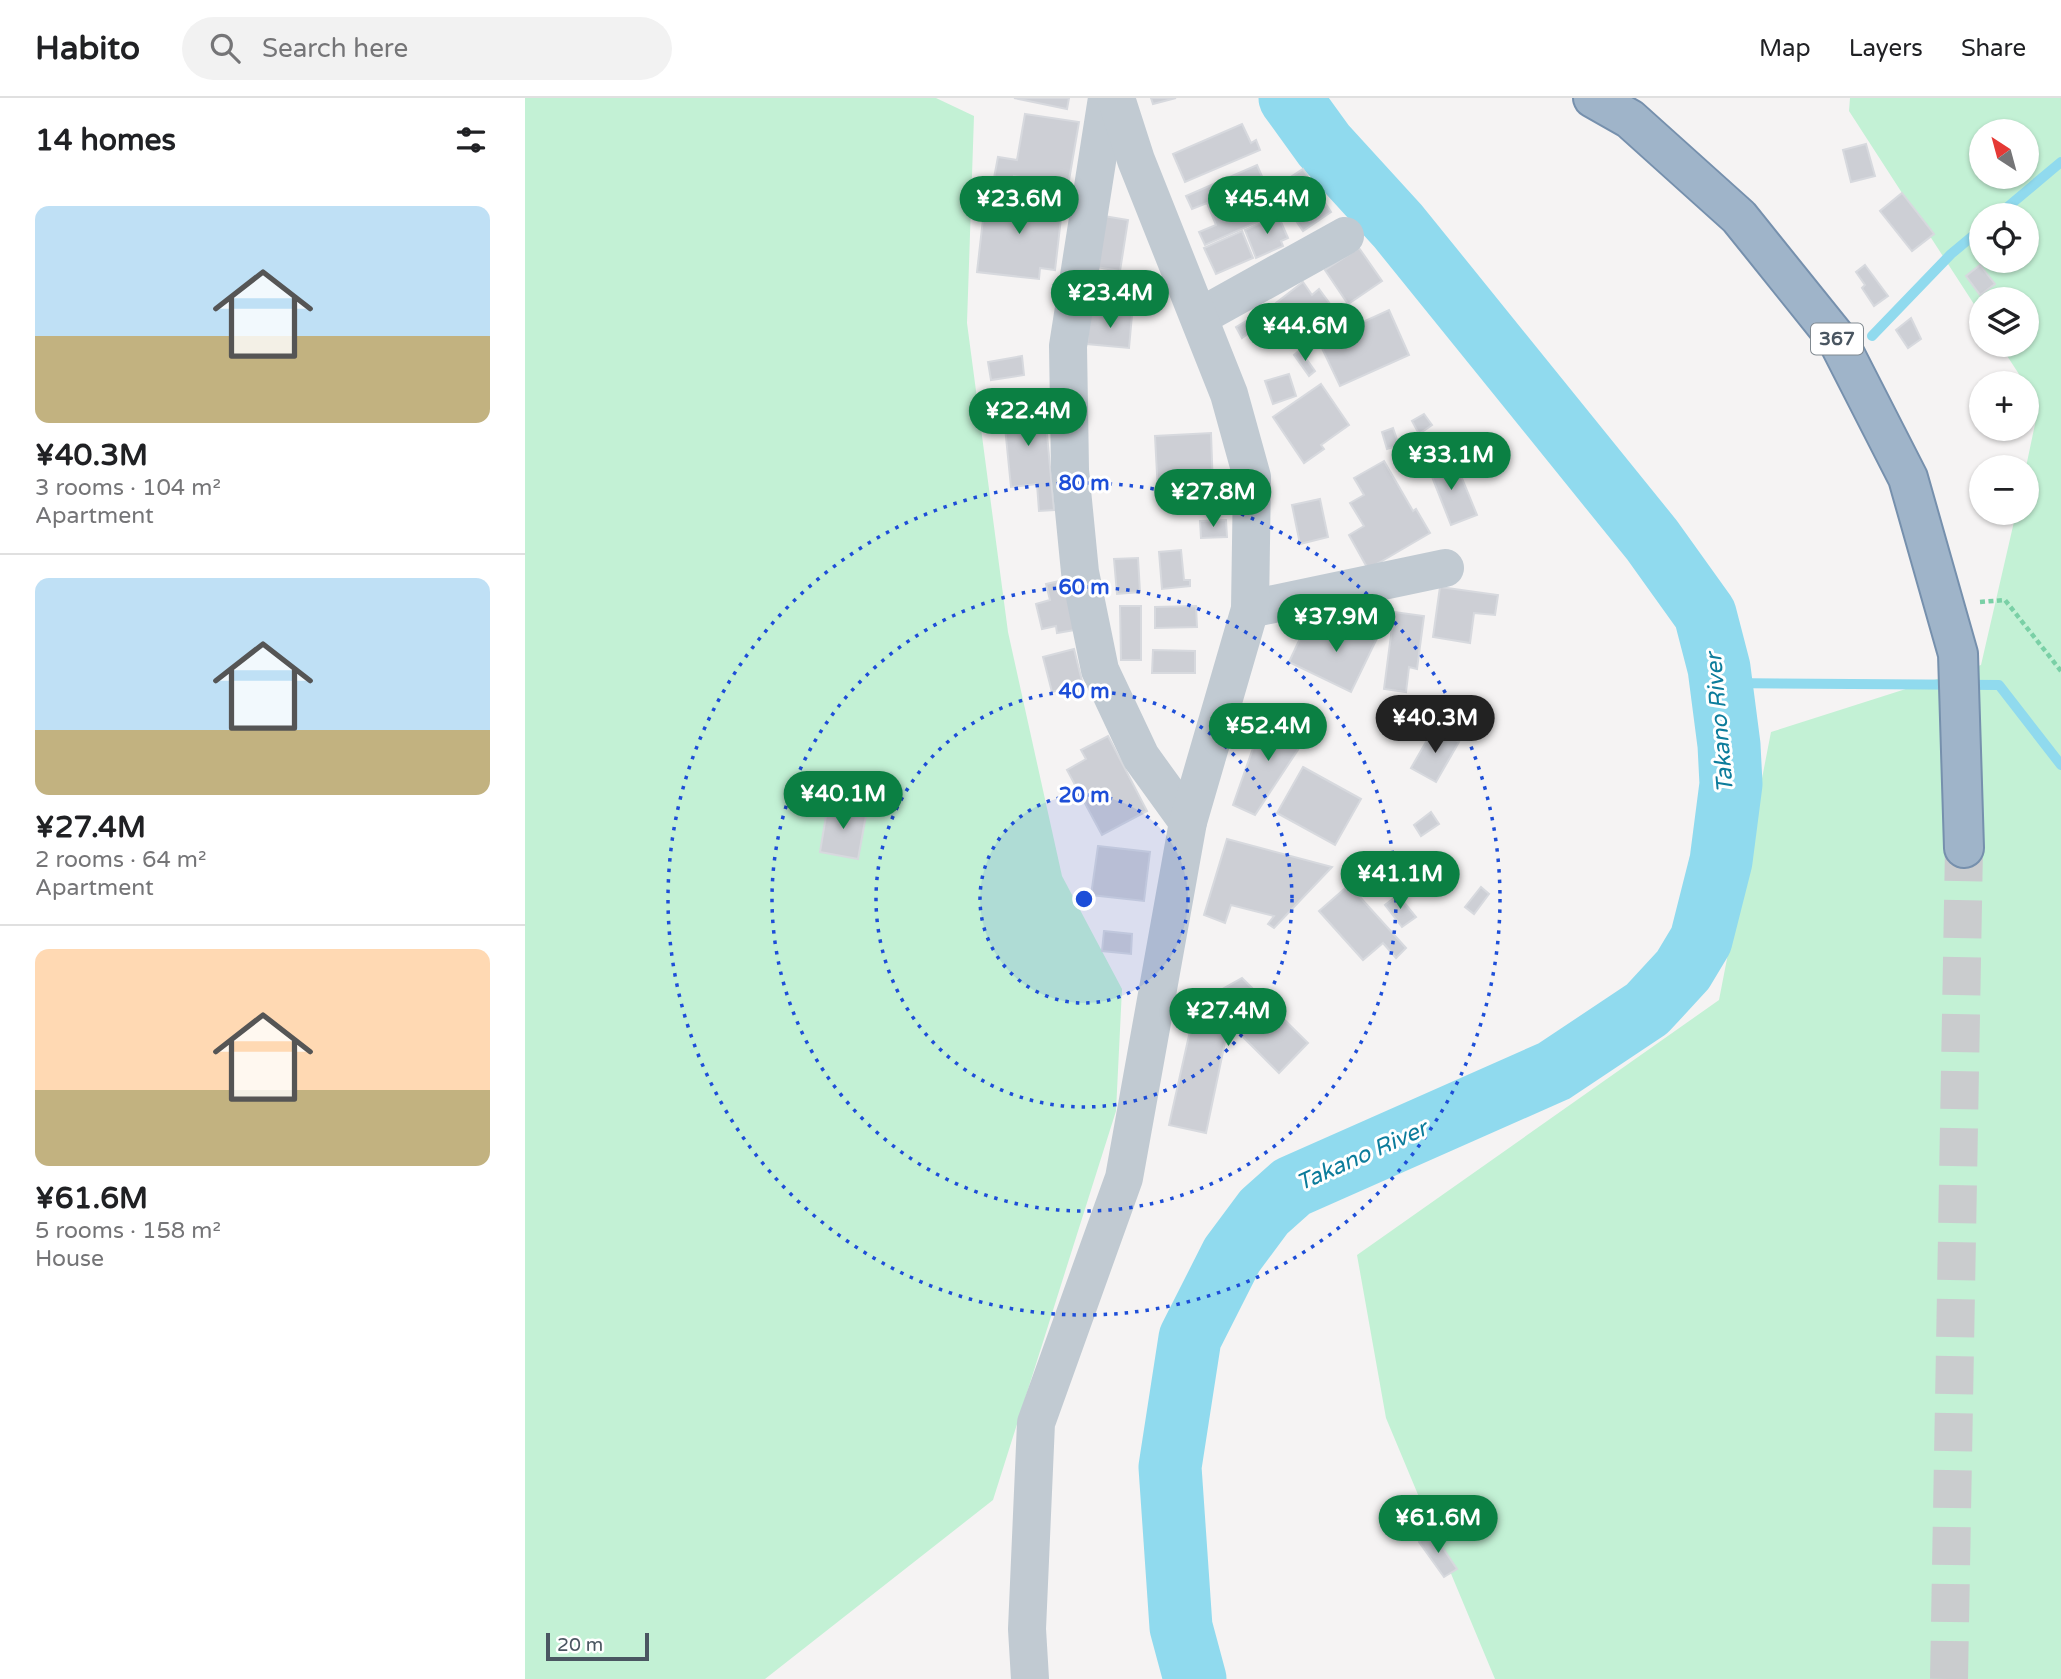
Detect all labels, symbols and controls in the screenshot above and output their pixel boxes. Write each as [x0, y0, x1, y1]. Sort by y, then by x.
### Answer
search box [182, 17, 672, 80]
text: Habito [35, 29, 140, 68]
icon: search [206, 29, 244, 67]
text: Search here [262, 33, 408, 64]
text: Map [1759, 34, 1811, 63]
text: Layers [1849, 34, 1923, 63]
text: Share [1961, 34, 2026, 63]
north arrow [1969, 119, 2039, 189]
map controls [1969, 119, 2039, 525]
icon: filters [452, 121, 490, 159]
text: 14 homes [35, 122, 176, 159]
pin: ¥23.6M [962, 176, 1076, 236]
pin: ¥45.4M [1210, 176, 1324, 236]
text: ¥23.6M [976, 185, 1062, 213]
text: ¥45.4M [1224, 185, 1310, 213]
button: locate [1969, 203, 2039, 273]
icon: home [200, 251, 326, 377]
pin: ¥23.4M [1053, 271, 1167, 330]
text: ¥23.4M [1067, 279, 1153, 307]
button: layers [1969, 287, 2039, 357]
pin: ¥44.6M [1248, 303, 1362, 363]
text: ¥44.6M [1262, 312, 1348, 340]
road number: 367 [1811, 324, 1863, 354]
button: + [1969, 371, 2039, 441]
pin: ¥22.4M [971, 388, 1085, 448]
text: ¥22.4M [985, 397, 1071, 425]
pin: ¥33.1M [1394, 432, 1508, 492]
text: ¥40.3M [35, 437, 148, 474]
text: ¥33.1M [1408, 441, 1494, 469]
button: − [1969, 455, 2039, 525]
pin: ¥27.8M [1156, 470, 1270, 529]
text: 80 m [1058, 471, 1110, 496]
text: 3 rooms · 104 m² [35, 474, 221, 502]
text: ¥27.8M [1170, 478, 1256, 506]
text: Apartment [35, 502, 154, 530]
text: 60 m [1058, 575, 1110, 600]
pin: ¥37.9M [1279, 594, 1393, 654]
text: ¥37.9M [1293, 603, 1379, 631]
icon: home [200, 623, 326, 749]
water label: Takano River [1700, 649, 1740, 794]
text: 40 m [1058, 679, 1110, 704]
pin: ¥40.3M [1378, 696, 1492, 755]
pin: ¥52.4M [1211, 704, 1325, 763]
text: ¥40.3M [1392, 704, 1478, 732]
text: ¥52.4M [1225, 712, 1311, 740]
pin: ¥40.1M [786, 772, 900, 831]
text: ¥40.1M [800, 780, 886, 808]
text: 20 m [1058, 783, 1110, 808]
text: ¥27.4M [35, 809, 146, 846]
text: 2 rooms · 64 m² [35, 846, 206, 874]
pin: ¥41.1M [1343, 852, 1457, 911]
text: ¥41.1M [1357, 860, 1443, 888]
text: Apartment [35, 874, 154, 902]
centre of rings [1072, 887, 1096, 911]
pin: ¥27.4M [1171, 988, 1285, 1048]
icon: home [200, 994, 326, 1120]
text: ¥27.4M [1185, 997, 1271, 1025]
water label: Takano River [1292, 1113, 1435, 1197]
text: ¥61.6M [35, 1180, 148, 1217]
text: 5 rooms · 158 m² [35, 1217, 221, 1245]
text: House [35, 1245, 104, 1273]
pin: ¥61.6M [1381, 1496, 1495, 1555]
text: ¥61.6M [1395, 1504, 1481, 1532]
scale bar [546, 1630, 649, 1662]
text: 20 m [557, 1634, 603, 1656]

